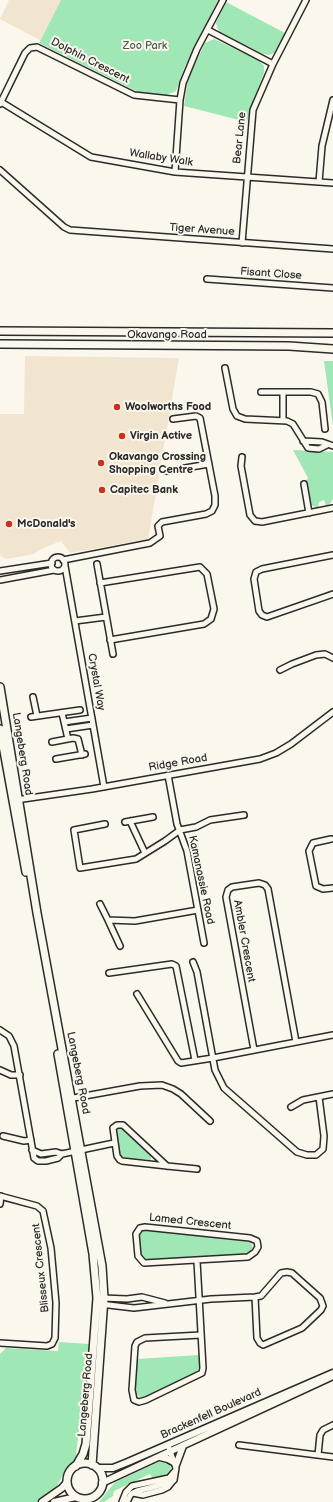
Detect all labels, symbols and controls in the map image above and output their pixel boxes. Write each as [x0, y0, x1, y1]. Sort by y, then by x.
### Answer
street label: Dolphin Crescent [49, 36, 131, 86]
park label: Zoo Park [123, 39, 167, 53]
street label: Bear Lane [231, 111, 249, 165]
street label: Wallaby Walk [128, 146, 194, 170]
street label: Tiger Avenue [169, 221, 235, 239]
street label: Fisant Close [240, 265, 302, 283]
street label: Okavango Road [127, 328, 207, 342]
place label: Woolworths Food [125, 400, 211, 414]
marker: Woolworths Food [112, 402, 122, 412]
place label: Virgin Active [130, 429, 192, 443]
marker: Virgin Active [117, 431, 127, 441]
place label: Okavango Crossing Shopping Centre [109, 450, 206, 476]
marker: Okavango Crossing Shopping Centre [96, 458, 106, 468]
place label: Capitec Bank [110, 483, 178, 497]
marker: Capitec Bank [97, 485, 107, 495]
place label: McDonald's [17, 517, 76, 531]
marker: McDonald's [4, 519, 14, 529]
street label: Crystal Way [84, 652, 108, 712]
street label: Langeberg Road [9, 712, 35, 796]
street label: Ridge Road [148, 751, 208, 775]
street label: Kamanassie Road [185, 834, 217, 926]
street label: Ambler Crescent [230, 899, 258, 983]
street label: Langeberg Road [64, 1031, 92, 1115]
street label: Lamed Crescent [148, 1211, 232, 1233]
street label: Blisseux Crescent [30, 1223, 52, 1313]
street label: Langeberg Road [76, 1353, 96, 1437]
street label: Brackenfell Boulevard [159, 1386, 263, 1442]

